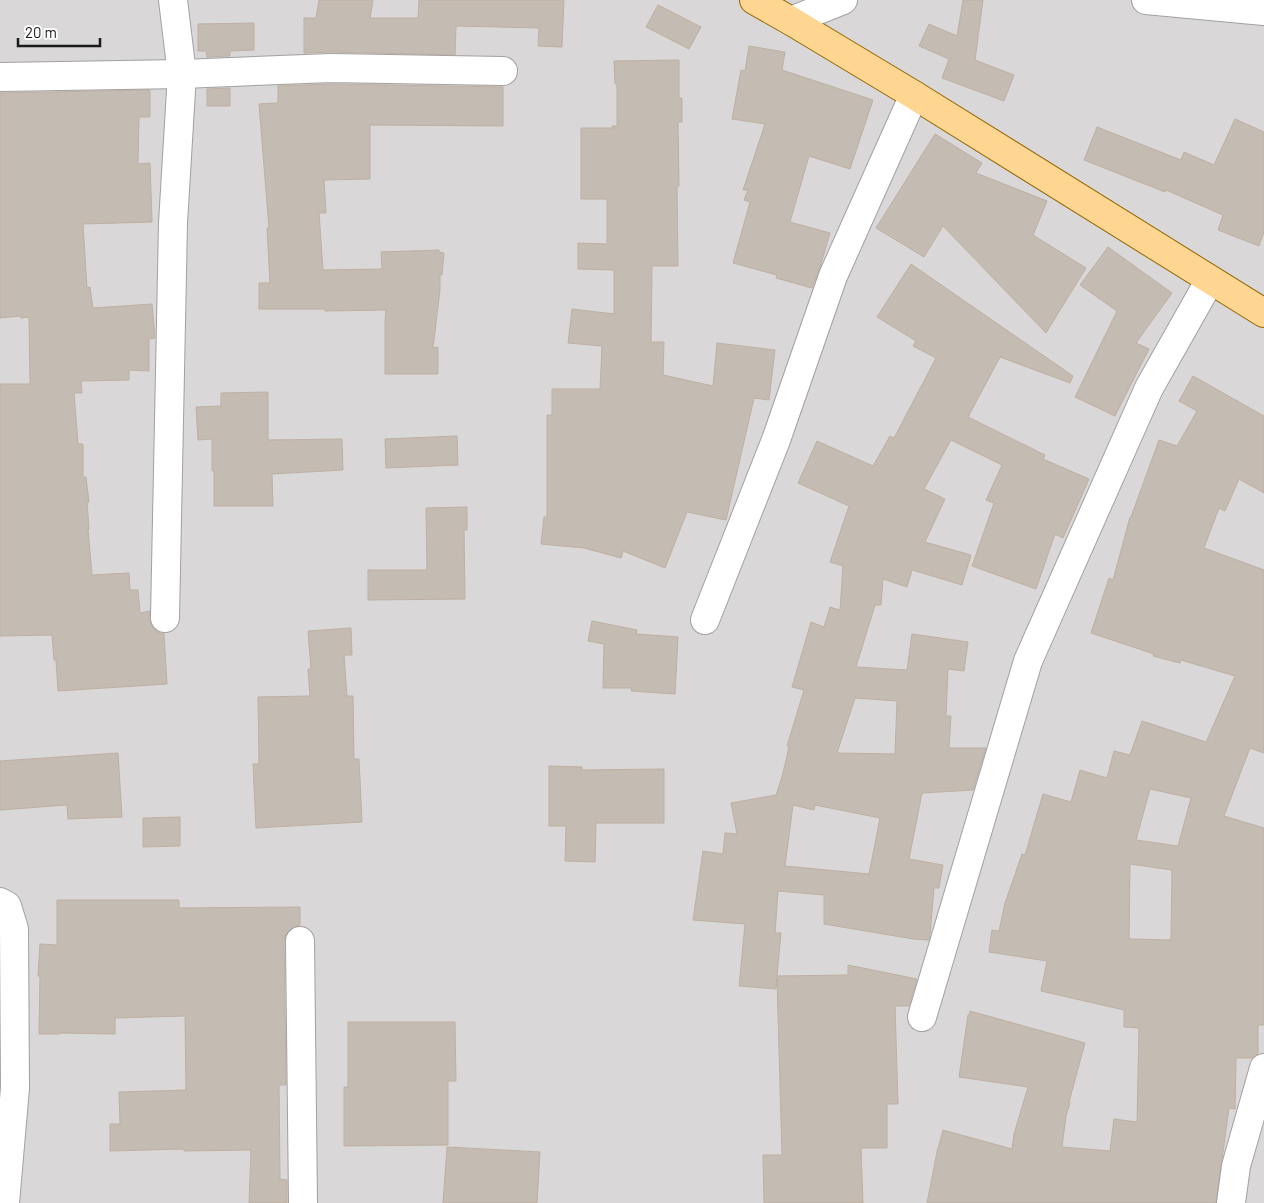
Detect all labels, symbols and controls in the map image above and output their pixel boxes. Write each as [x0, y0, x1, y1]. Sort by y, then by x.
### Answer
scale bar [18, 15, 100, 47]
text: 20 m [25, 23, 57, 41]

